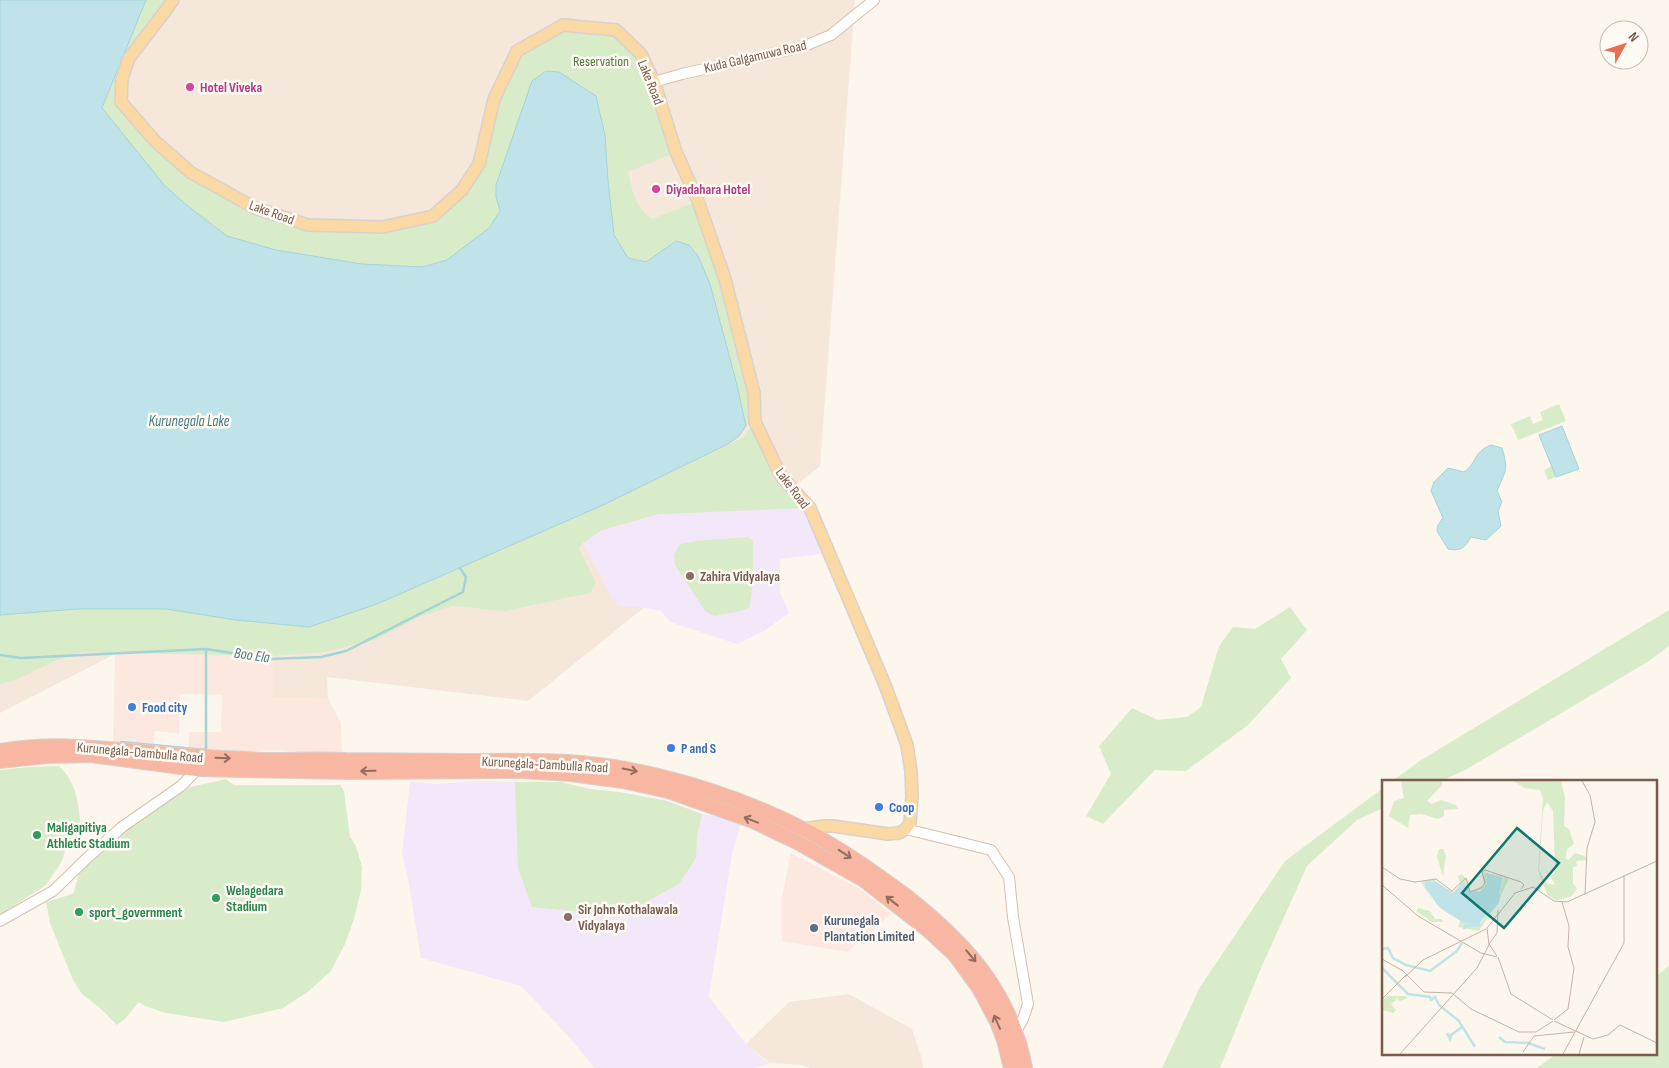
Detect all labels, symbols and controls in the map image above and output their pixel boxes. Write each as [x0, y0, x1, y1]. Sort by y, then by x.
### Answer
north arrow [1599, 20, 1649, 70]
text: N [1625, 29, 1642, 45]
street label: Kuda Galgamuwa Road [702, 36, 808, 77]
park label: Reservation [573, 53, 629, 70]
street label: Lake Road [634, 57, 667, 107]
place label: Hotel Viveka [200, 79, 262, 96]
marker: Hotel Viveka [184, 81, 196, 93]
place label: Diyadahara Hotel [666, 181, 750, 198]
marker: Diyadahara Hotel [650, 183, 662, 195]
street label: Lake Road [247, 196, 297, 229]
water label: Kurunegala Lake [149, 412, 230, 431]
street label: Lake Road [772, 464, 814, 512]
place label: Zahira Vidyalaya [700, 568, 780, 585]
marker: Zahira Vidyalaya [684, 570, 696, 582]
water label: Boo Ela [233, 644, 271, 667]
place label: Food city [142, 699, 188, 716]
marker: Food city [126, 701, 138, 713]
street label: Kurunegala-Dambulla Road [76, 739, 204, 766]
place label: P and S [681, 740, 716, 757]
marker: P and S [665, 742, 677, 754]
street label: Kurunegala-Dambulla Road [481, 753, 609, 776]
one-way arrow [215, 754, 231, 763]
one-way arrow [360, 766, 376, 776]
one-way arrow [621, 766, 637, 776]
inset map [1382, 780, 1656, 1056]
place label: Coop [889, 799, 914, 816]
marker: Coop [873, 801, 885, 813]
one-way arrow [744, 815, 759, 824]
place label: Maligapitiya Athletic Stadium [46, 819, 130, 852]
marker: Maligapitiya Athletic Stadium [31, 829, 43, 841]
one-way arrow [838, 849, 852, 859]
place label: Welagedara Stadium [226, 882, 284, 915]
marker: Welagedara Stadium [210, 892, 222, 904]
one-way arrow [885, 895, 898, 906]
place label: Sir John Kothalawala Vidyalaya [578, 901, 678, 934]
place label: sport_government [89, 904, 183, 921]
marker: sport_government [73, 906, 85, 918]
marker: Sir John Kothalawala Vidyalaya [562, 911, 574, 923]
place label: Kurunegala Plantation Limited [824, 912, 915, 945]
marker: Kurunegala Plantation Limited [808, 922, 820, 934]
one-way arrow [966, 949, 977, 962]
one-way arrow [991, 1015, 1001, 1030]

